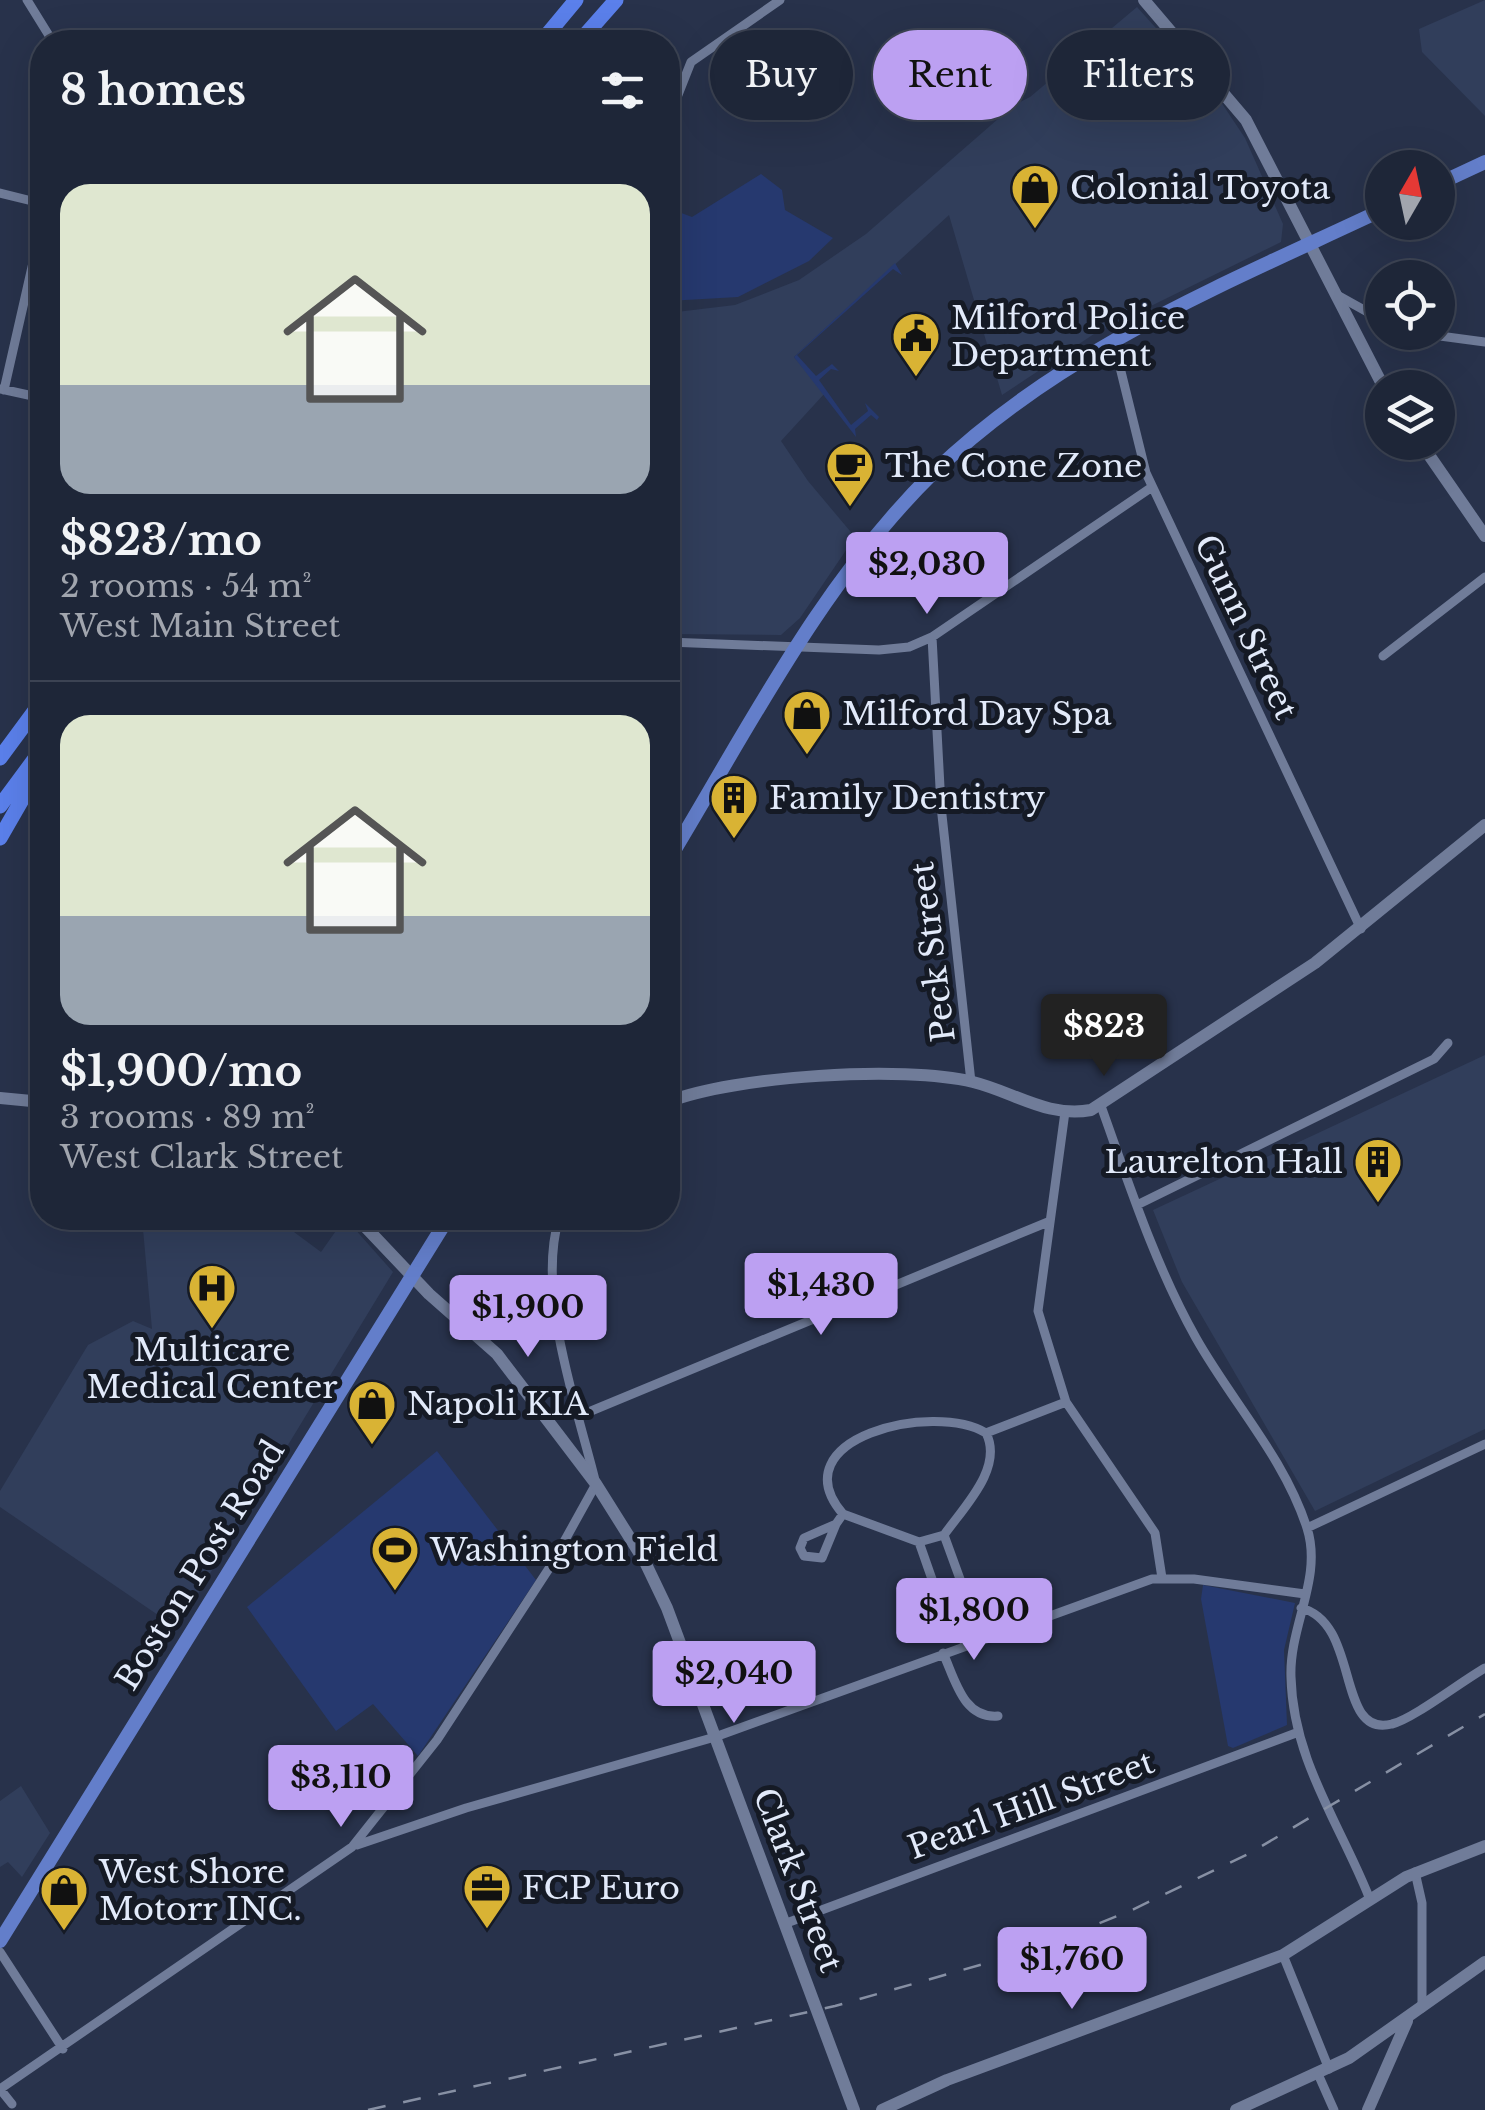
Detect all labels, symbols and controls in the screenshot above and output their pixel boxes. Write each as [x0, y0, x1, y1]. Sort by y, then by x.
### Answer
chip: Buy [710, 30, 853, 120]
chip: Rent [873, 30, 1027, 120]
chip: Filters [1047, 30, 1230, 120]
icon: filters [595, 63, 650, 118]
text: 8 homes [60, 64, 246, 116]
north arrow [1365, 150, 1455, 240]
map controls [1365, 150, 1455, 460]
shop icon: Colonial Toyota [1009, 162, 1061, 230]
place label: Colonial Toyota [1070, 168, 1330, 208]
icon: home [265, 249, 445, 429]
button: locate [1365, 260, 1455, 350]
place label: Milford Police Department [951, 298, 1185, 375]
public building icon: Milford Police Department [890, 310, 942, 378]
button: layers [1365, 370, 1455, 460]
cafe icon: The Cone Zone [824, 440, 876, 508]
place label: The Cone Zone [885, 446, 1142, 486]
text: $823/mo [60, 514, 262, 566]
street label: Gunn Street [1186, 528, 1306, 726]
pin: $2,030 [846, 532, 1008, 617]
text: $2,030 [868, 544, 986, 584]
text: 2 rooms · 54 m² [60, 566, 312, 606]
text: West Main Street [60, 606, 340, 646]
shop icon: Milford Day Spa [781, 688, 833, 756]
place label: Milford Day Spa [842, 694, 1112, 734]
building icon: Family Dentistry [708, 772, 760, 840]
place label: Family Dentistry [769, 778, 1046, 818]
icon: home [265, 780, 445, 960]
street label: Peck Street [902, 860, 964, 1044]
pin: $823 [1045, 994, 1163, 1079]
text: $823 [1063, 1006, 1145, 1046]
text: $1,900/mo [60, 1045, 302, 1097]
text: 3 rooms · 89 m² [60, 1097, 315, 1137]
building icon: Laurelton Hall [1352, 1136, 1404, 1204]
text: West Clark Street [60, 1137, 343, 1177]
place label: Laurelton Hall [1105, 1142, 1343, 1182]
pin: $1,430 [740, 1253, 902, 1338]
hospital icon: Multicare Medical Center [186, 1262, 238, 1330]
text: $1,430 [767, 1265, 875, 1305]
pin: $1,900 [447, 1275, 609, 1360]
text: $1,900 [472, 1287, 584, 1327]
place label: Multicare Medical Center [86, 1330, 338, 1407]
shop icon: Napoli KIA [346, 1378, 398, 1446]
place label: Napoli KIA [407, 1384, 590, 1424]
street label: Boston Post Road [107, 1433, 293, 1697]
sports icon: Washington Field [369, 1524, 421, 1592]
place label: Washington Field [429, 1530, 718, 1570]
pin: $1,800 [893, 1578, 1055, 1663]
text: $1,800 [918, 1590, 1030, 1630]
pin: $2,040 [653, 1641, 815, 1726]
text: $2,040 [675, 1653, 793, 1693]
street label: Pearl Hill Street [903, 1742, 1159, 1868]
pin: $3,110 [260, 1745, 422, 1830]
text: $3,110 [290, 1757, 392, 1797]
street label: Clark Street [745, 1782, 851, 1978]
place label: West Shore Motorr INC. [98, 1852, 302, 1929]
office icon: FCP Euro [461, 1862, 513, 1930]
shop icon: West Shore Motorr INC. [38, 1864, 90, 1932]
place label: FCP Euro [522, 1868, 680, 1908]
pin: $1,760 [991, 1927, 1153, 2012]
text: $1,760 [1020, 1939, 1124, 1979]

